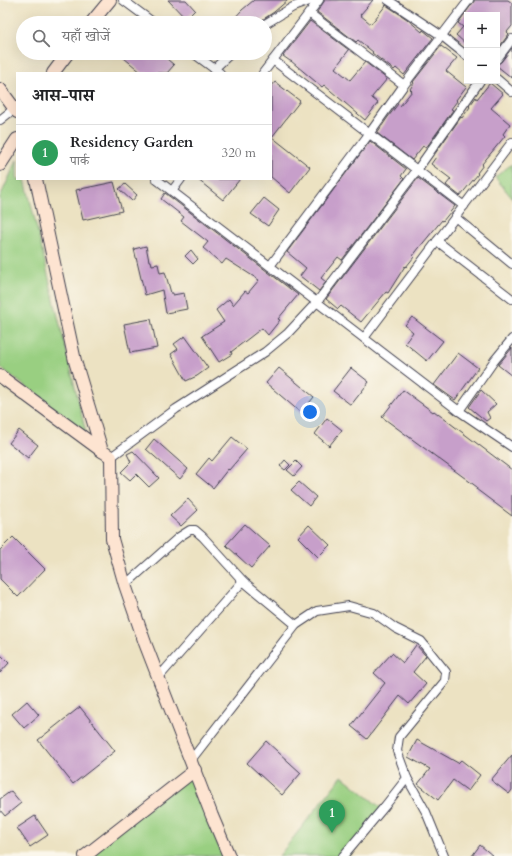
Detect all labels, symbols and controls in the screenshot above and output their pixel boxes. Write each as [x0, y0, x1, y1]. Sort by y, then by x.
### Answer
map controls [464, 12, 500, 84]
button: + [464, 12, 500, 48]
search box [16, 16, 272, 60]
text: यहाँ खोजें [62, 26, 110, 46]
icon: search [30, 27, 52, 49]
button: − [464, 48, 500, 84]
text: आस-पास [32, 84, 94, 107]
text: Residency Garden [70, 132, 193, 152]
text: 1 [42, 144, 48, 162]
text: 320 m [222, 144, 256, 162]
text: पार्क [70, 152, 89, 170]
your location [300, 402, 320, 422]
pin: 1 [319, 800, 345, 833]

